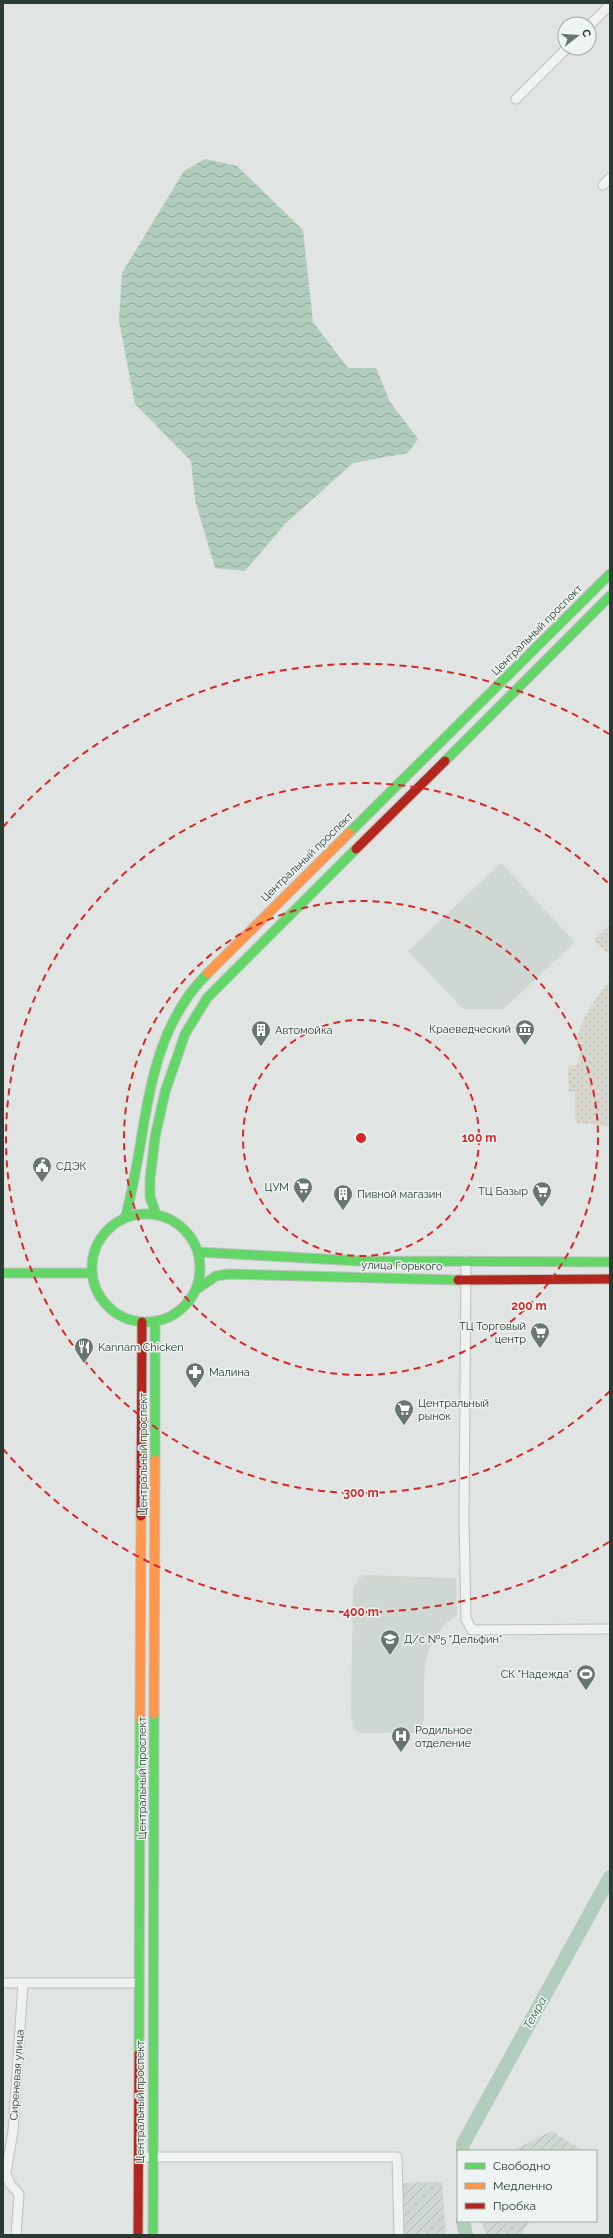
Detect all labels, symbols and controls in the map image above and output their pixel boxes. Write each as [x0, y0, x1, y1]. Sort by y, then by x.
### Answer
north arrow [557, 16, 597, 56]
text: С [579, 28, 594, 39]
street label: Центральный проспект [489, 581, 586, 678]
street label: Центральный проспект [258, 809, 356, 904]
museum icon: Краеведческий [514, 1018, 536, 1046]
building icon: Автомойка [250, 1019, 272, 1047]
place label: Краеведческий [429, 1023, 511, 1036]
place label: Автомойка [275, 1024, 333, 1037]
centre of rings [354, 1131, 368, 1145]
text: 100 m [462, 1131, 496, 1145]
public building icon: СДЭК [31, 1155, 53, 1183]
place label: СДЭК [56, 1160, 87, 1173]
supermarket icon: ЦУМ [292, 1176, 314, 1204]
supermarket icon: ТЦ Базыр [531, 1180, 553, 1208]
place label: ЦУМ [265, 1181, 289, 1194]
building icon: Пивной магазин [332, 1183, 354, 1211]
place label: ТЦ Базыр [478, 1185, 528, 1198]
place label: Пивной магазин [357, 1188, 442, 1201]
street label: улица Горького [361, 1259, 443, 1273]
text: 200 m [511, 1299, 547, 1313]
place label: ТЦ Торговый центр [459, 1320, 526, 1346]
supermarket icon: ТЦ Торговый центр [529, 1321, 551, 1349]
restaurant icon: Kannam Chicken [73, 1336, 95, 1364]
place label: Kannam Chicken [98, 1341, 184, 1354]
pharmacy icon: Малина [184, 1361, 206, 1389]
place label: Малина [209, 1366, 250, 1379]
street label: Центральный проспект [137, 1392, 150, 1516]
place label: Центральный рынок [418, 1397, 489, 1423]
supermarket icon: Центральный рынок [393, 1398, 415, 1426]
text: 300 m [343, 1486, 379, 1500]
text: 400 m [343, 1605, 379, 1619]
school or university icon: Д/c №5 "Дельфин" [379, 1628, 401, 1656]
place label: Д/c №5 "Дельфин" [404, 1633, 502, 1646]
sports icon: СК "Надежда" [575, 1663, 597, 1691]
place label: СК "Надежда" [501, 1668, 572, 1681]
street label: Центральный проспект [136, 1716, 149, 1840]
place label: Родильное отделение [415, 1724, 473, 1750]
hospital icon: Родильное отделение [390, 1725, 412, 1753]
water label: Темра [520, 1994, 550, 2032]
street label: Сиреневая улица [7, 2029, 27, 2121]
street label: Центральный проспект [134, 2040, 147, 2164]
legend [457, 2150, 597, 2222]
text: Свободно [493, 2159, 550, 2173]
text: Медленно [493, 2179, 552, 2193]
text: Пробка [493, 2199, 536, 2213]

